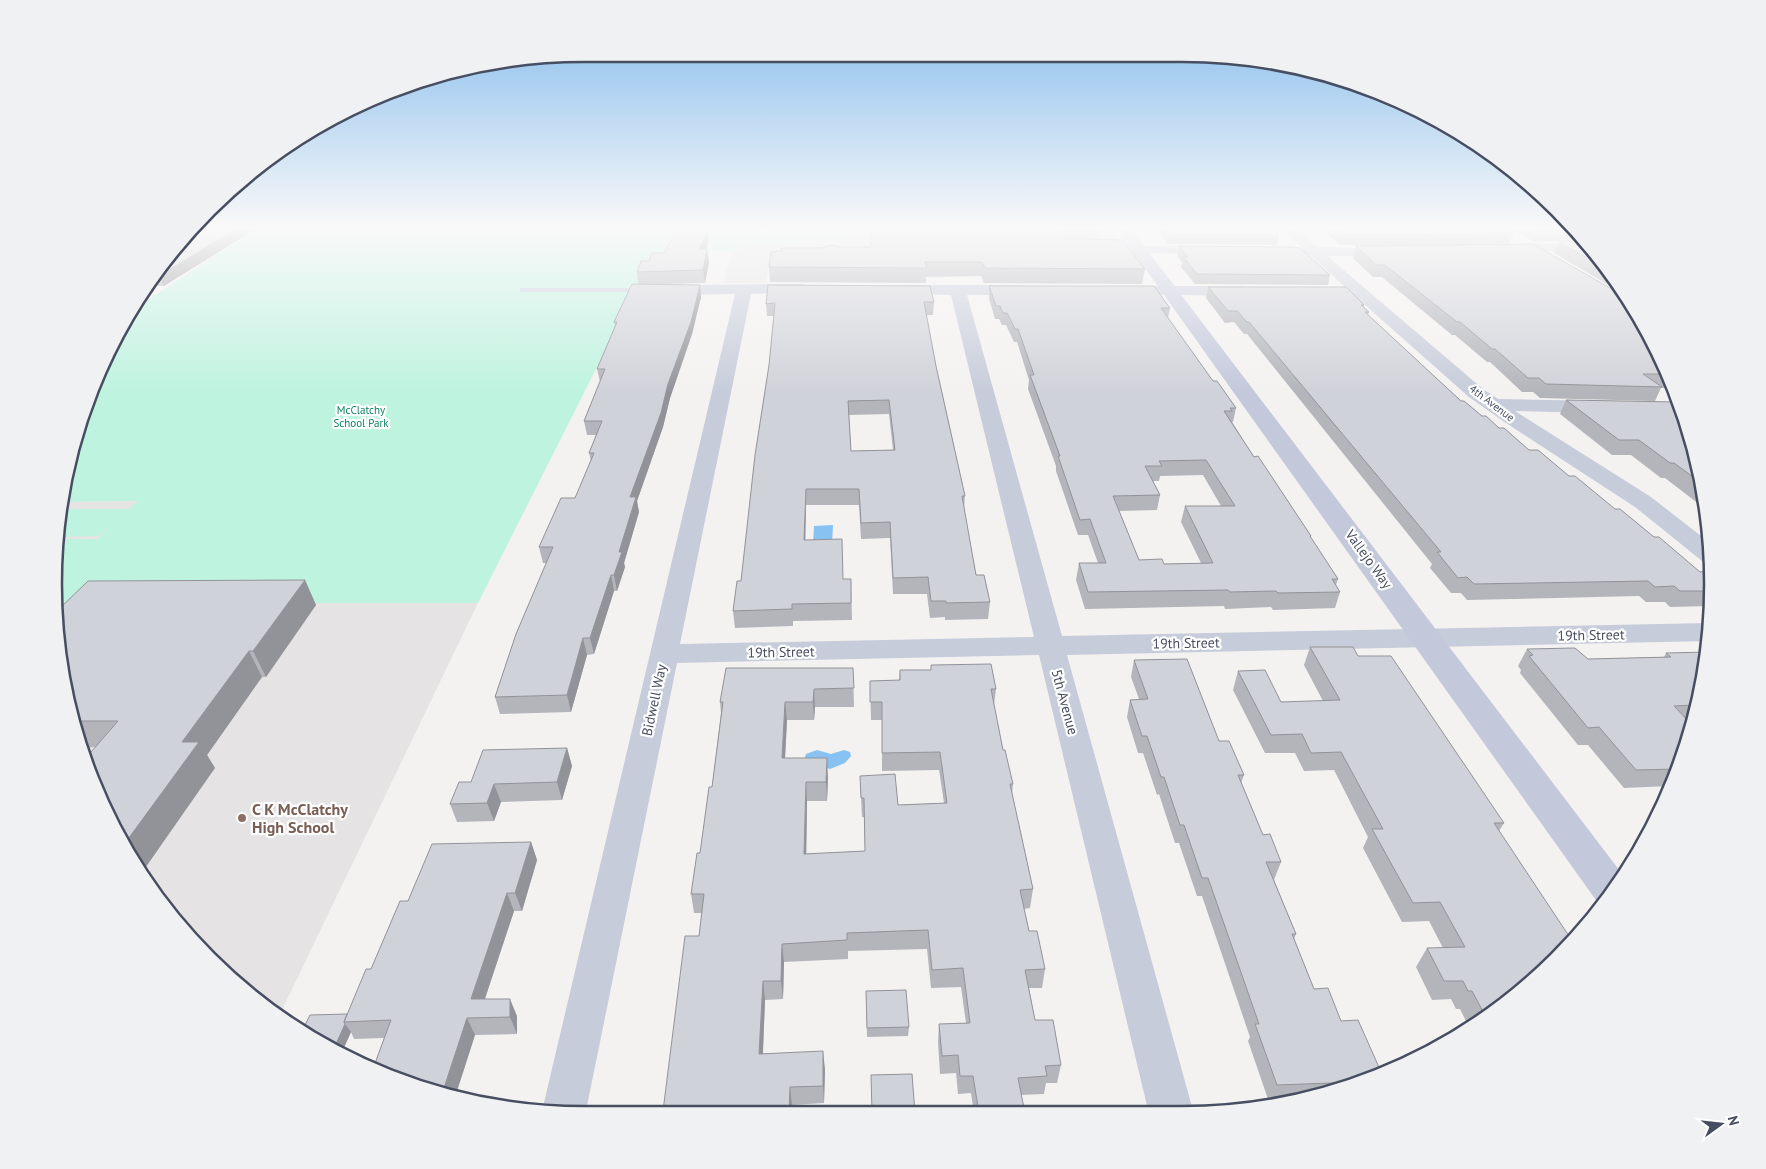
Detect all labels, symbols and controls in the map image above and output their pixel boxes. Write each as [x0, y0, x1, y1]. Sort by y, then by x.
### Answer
street label: 4th Avenue [1467, 382, 1518, 425]
park label: McClatchy School Park [334, 403, 389, 430]
street label: Vallejo Way [1341, 525, 1397, 592]
street label: 19th Street [1557, 625, 1625, 645]
street label: 19th Street [1152, 633, 1220, 653]
street label: 19th Street [747, 642, 815, 662]
street label: Bidwell Way [638, 662, 670, 737]
street label: 5th Avenue [1048, 667, 1082, 737]
place label: C K McClatchy High School [252, 799, 348, 837]
marker: C K McClatchy High School [236, 812, 248, 824]
north arrow [1696, 1099, 1746, 1149]
text: N [1724, 1114, 1743, 1127]

